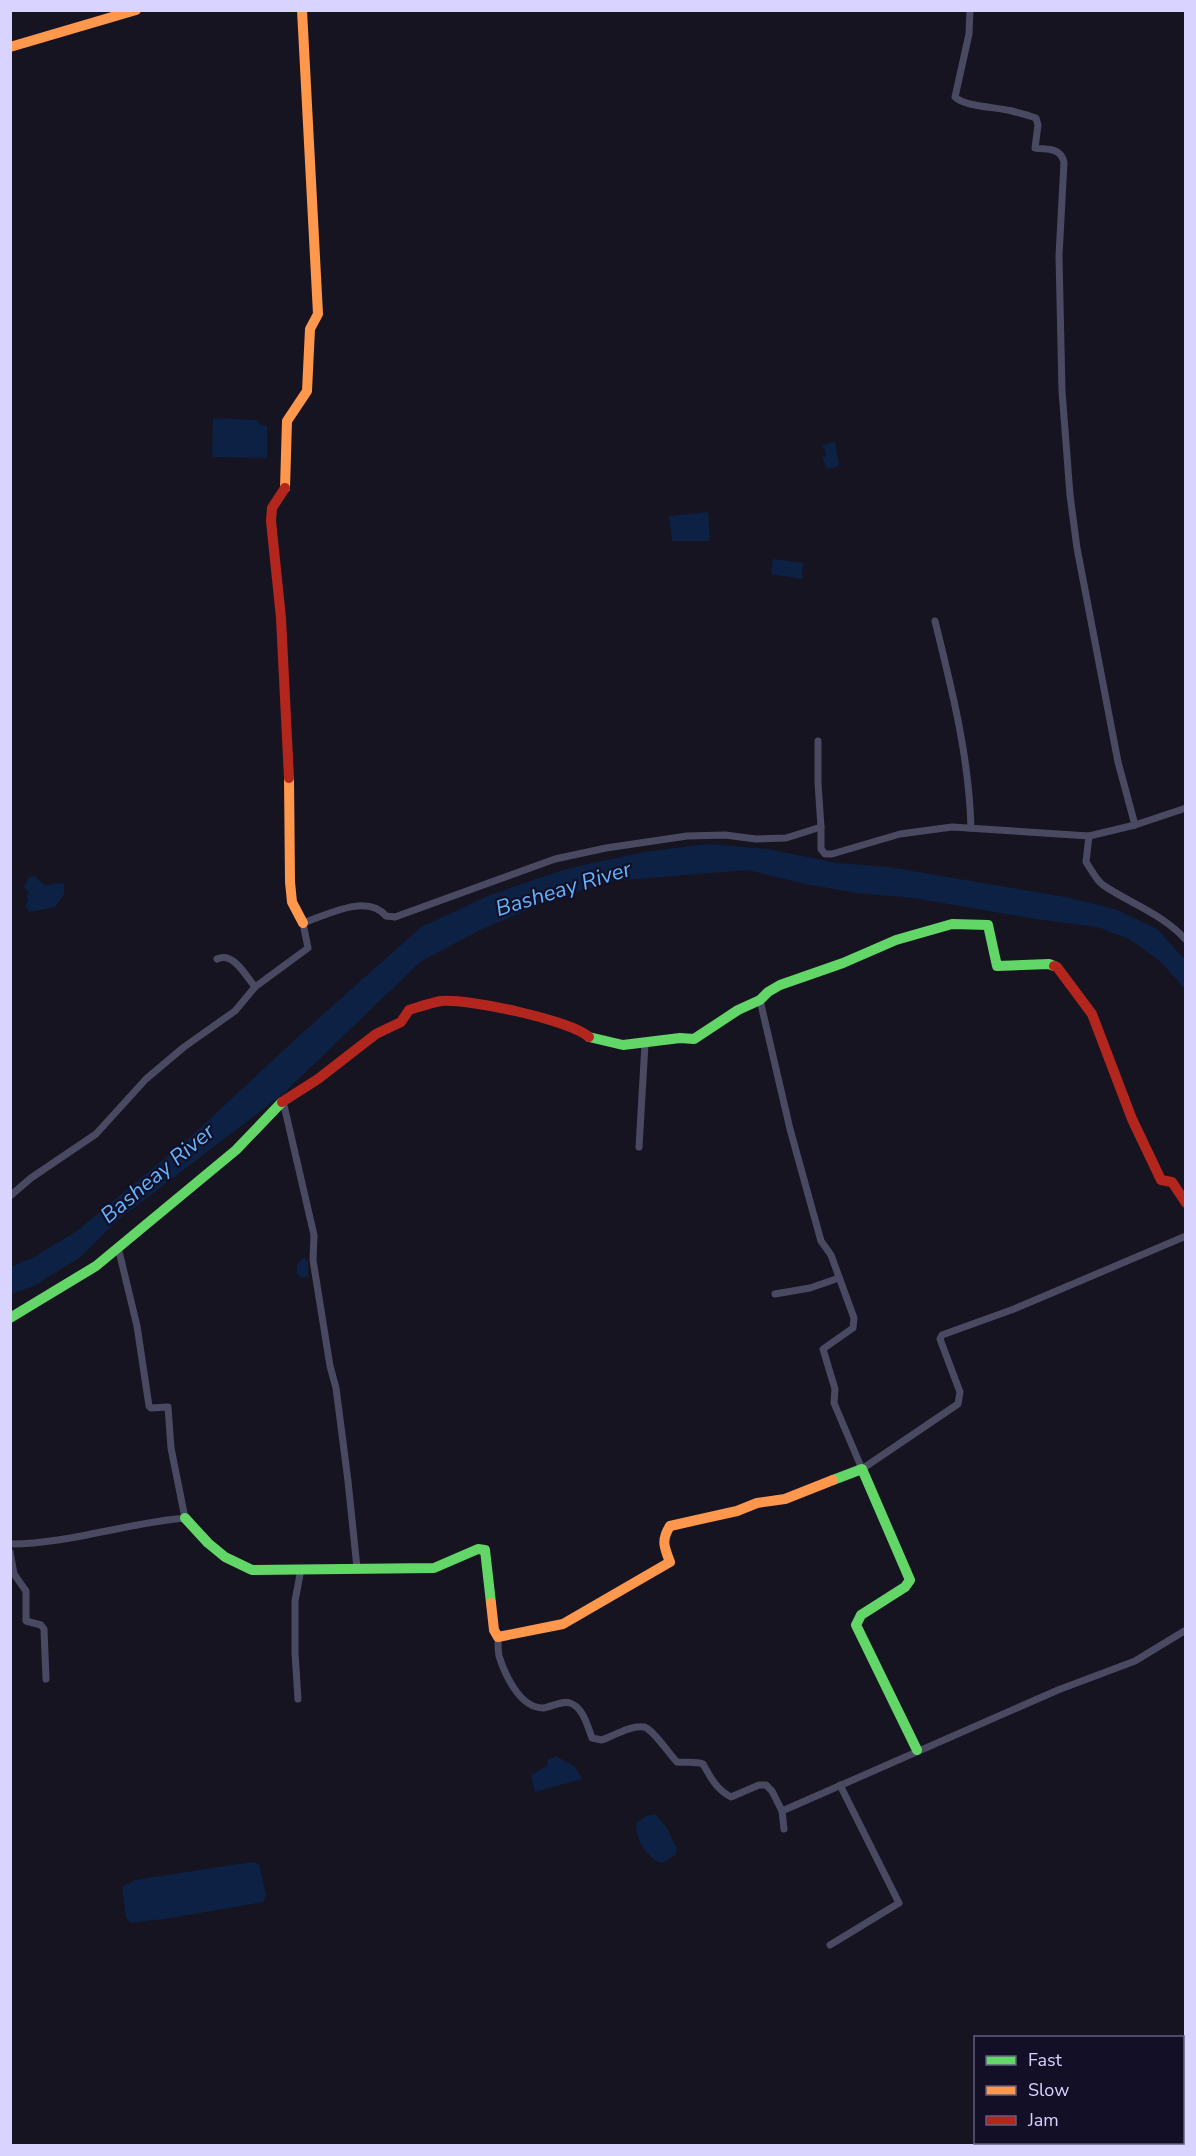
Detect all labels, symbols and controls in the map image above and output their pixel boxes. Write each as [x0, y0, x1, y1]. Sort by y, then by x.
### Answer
water label: Basheay River [492, 854, 636, 924]
water label: Basheay River [94, 1116, 222, 1230]
legend [974, 2036, 1184, 2144]
text: Fast [1028, 2048, 1063, 2072]
text: Slow [1028, 2078, 1069, 2102]
text: Jam [1027, 2108, 1059, 2132]

